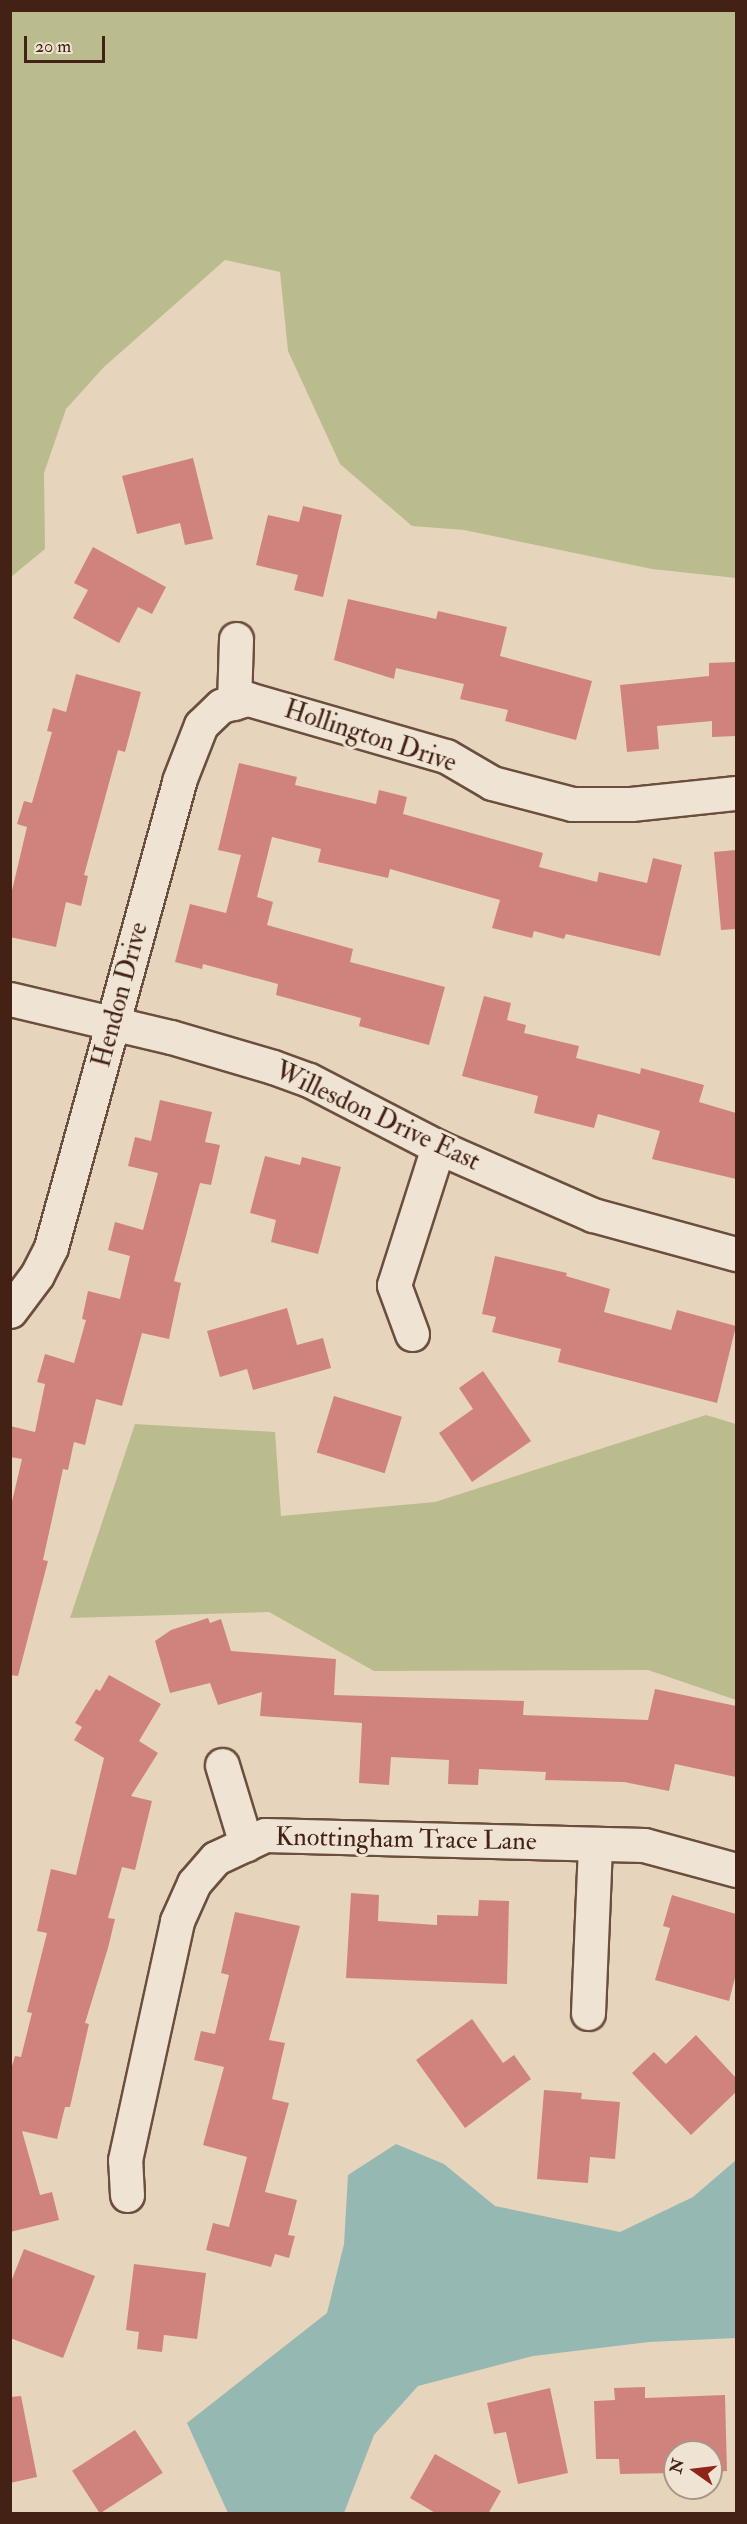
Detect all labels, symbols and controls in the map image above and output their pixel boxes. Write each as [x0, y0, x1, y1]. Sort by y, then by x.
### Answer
scale bar [27, 24, 108, 62]
text: 20 m [35, 35, 71, 58]
street label: Hollington Drive [280, 694, 460, 780]
street label: Hendon Drive [87, 919, 155, 1071]
street label: Willesdon Drive East [270, 1056, 484, 1178]
street label: Knottingham Trace Lane [275, 1822, 537, 1858]
north arrow [663, 2440, 723, 2500]
text: N [666, 2457, 689, 2476]

